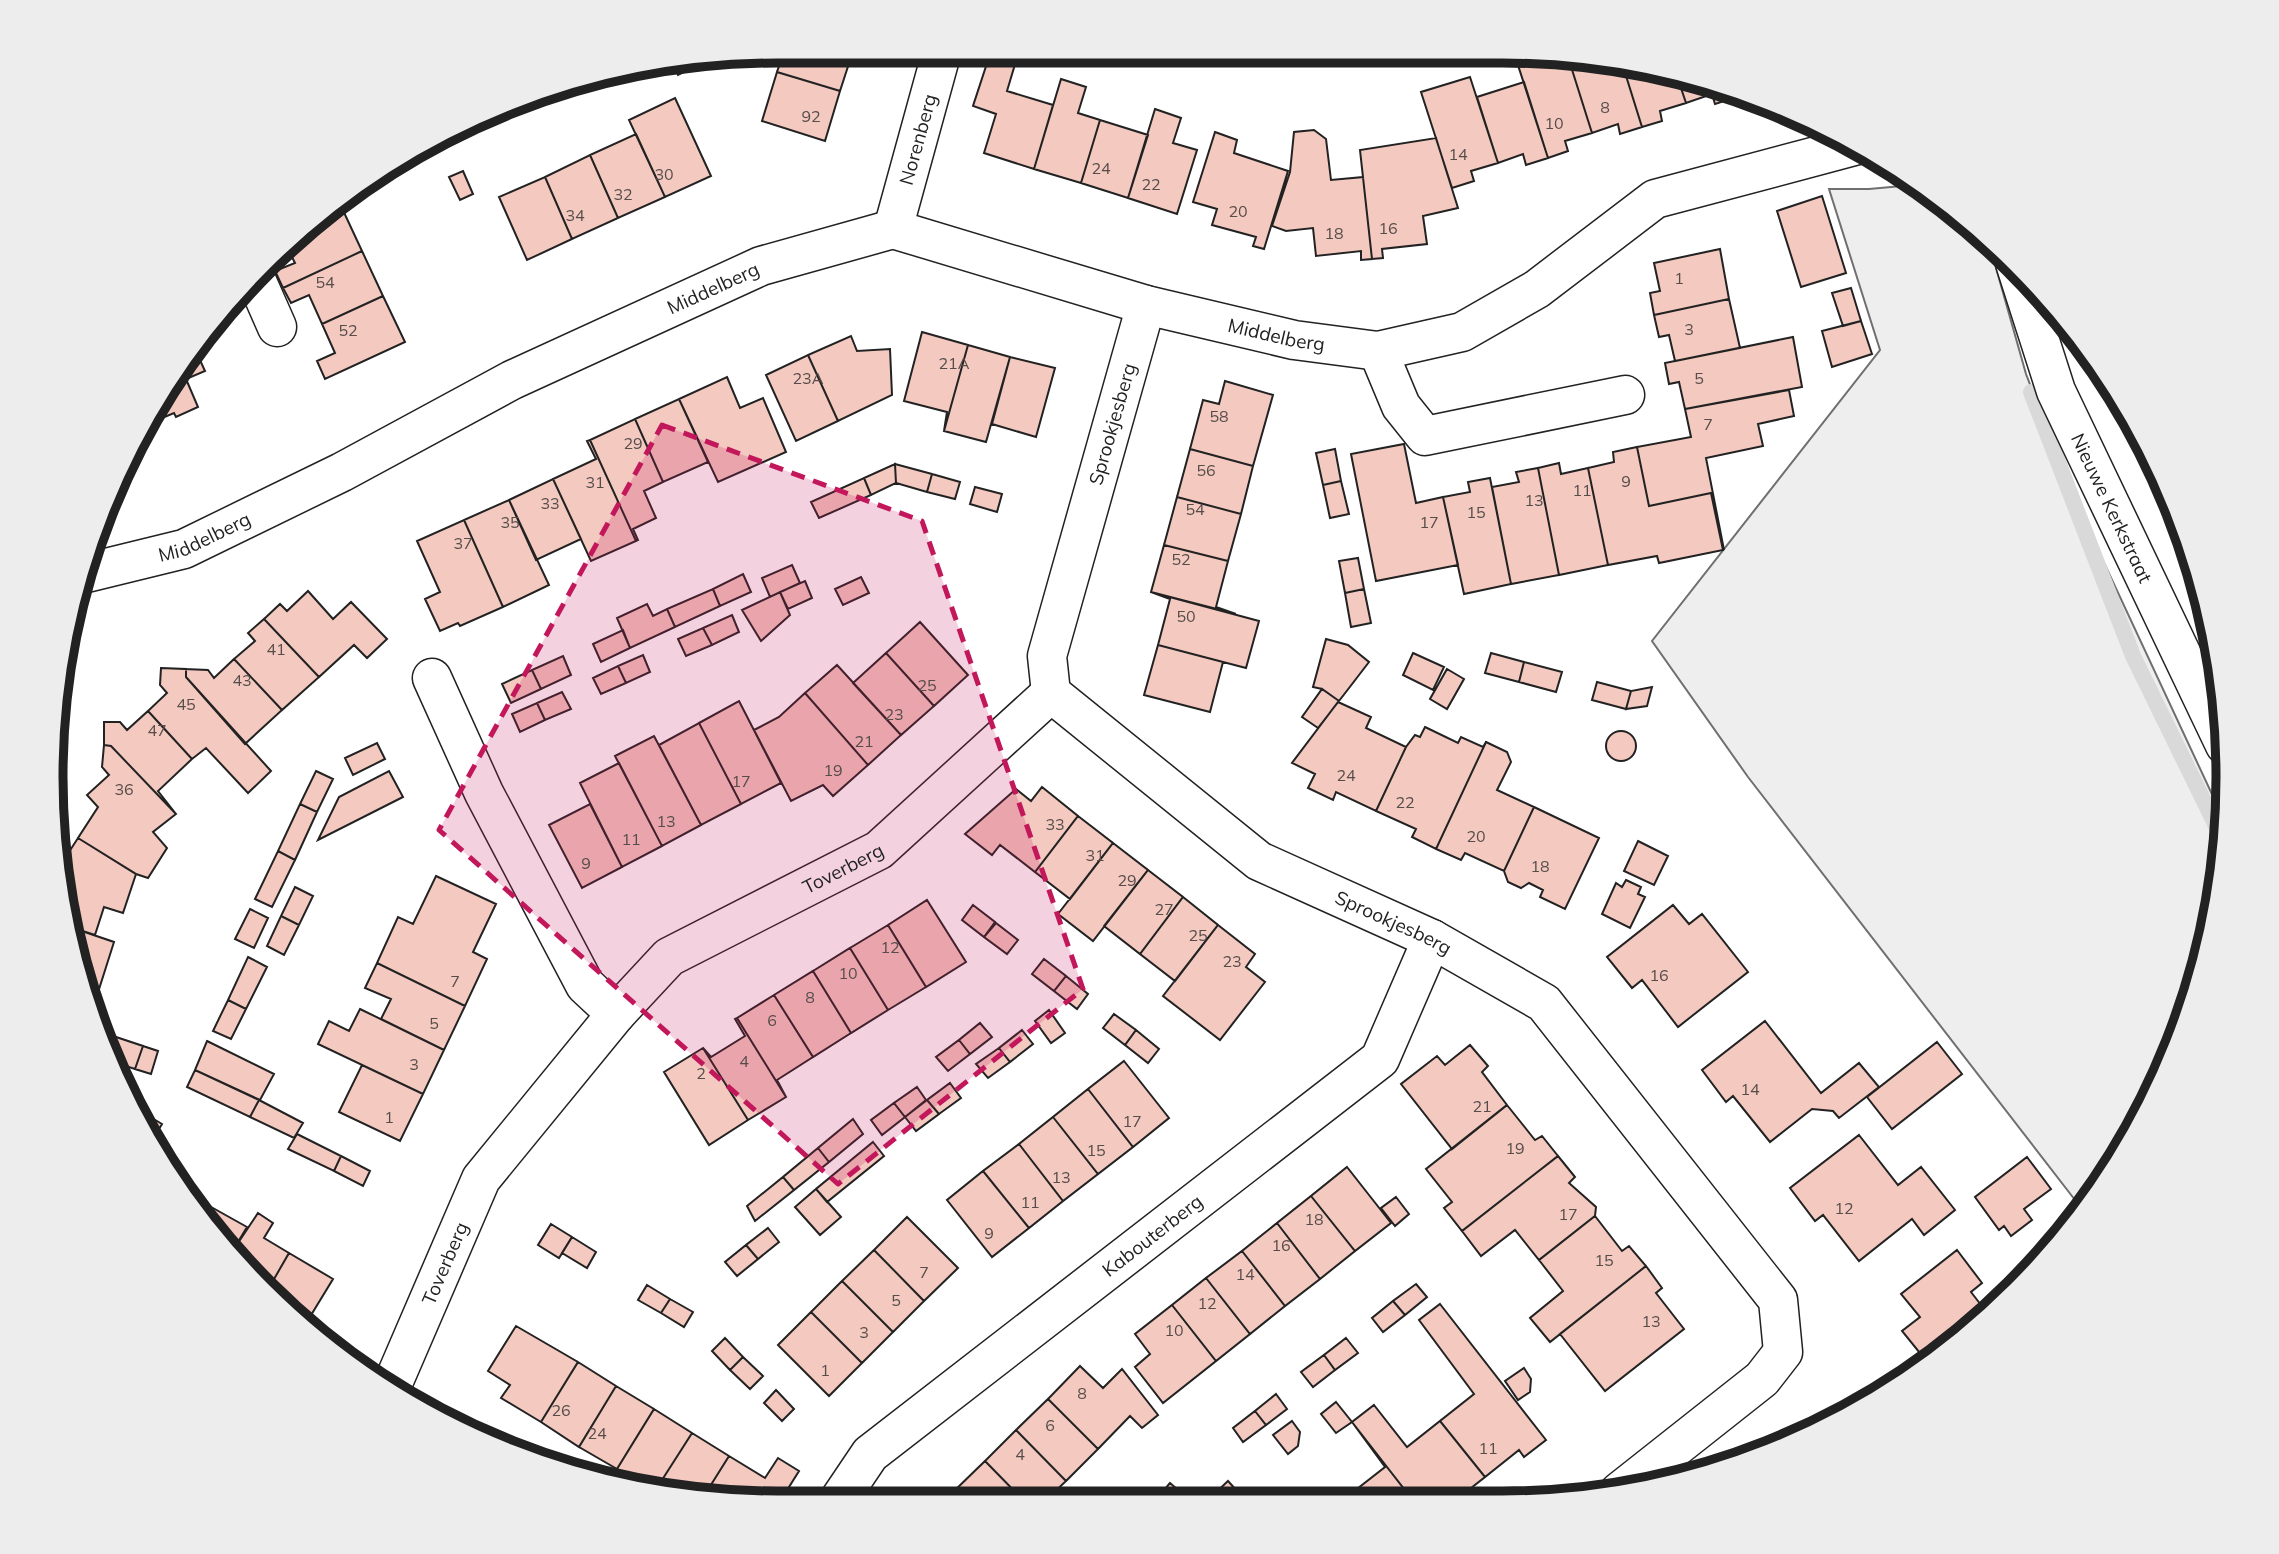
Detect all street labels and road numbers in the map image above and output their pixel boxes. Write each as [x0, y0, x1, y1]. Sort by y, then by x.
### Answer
street label: Norenberg [894, 91, 942, 188]
street label: Middelberg [663, 257, 763, 319]
street label: Middelberg [1226, 313, 1326, 356]
street label: Sprookjesberg [1083, 360, 1141, 488]
street label: Nieuwe Kerkstraat [2066, 429, 2158, 587]
street label: Middelberg [156, 507, 254, 567]
street label: Toverberg [798, 838, 888, 899]
street label: Sprookjesberg [1331, 885, 1456, 960]
street label: Kabouterberg [1097, 1189, 1207, 1282]
street label: Toverberg [416, 1218, 473, 1308]

